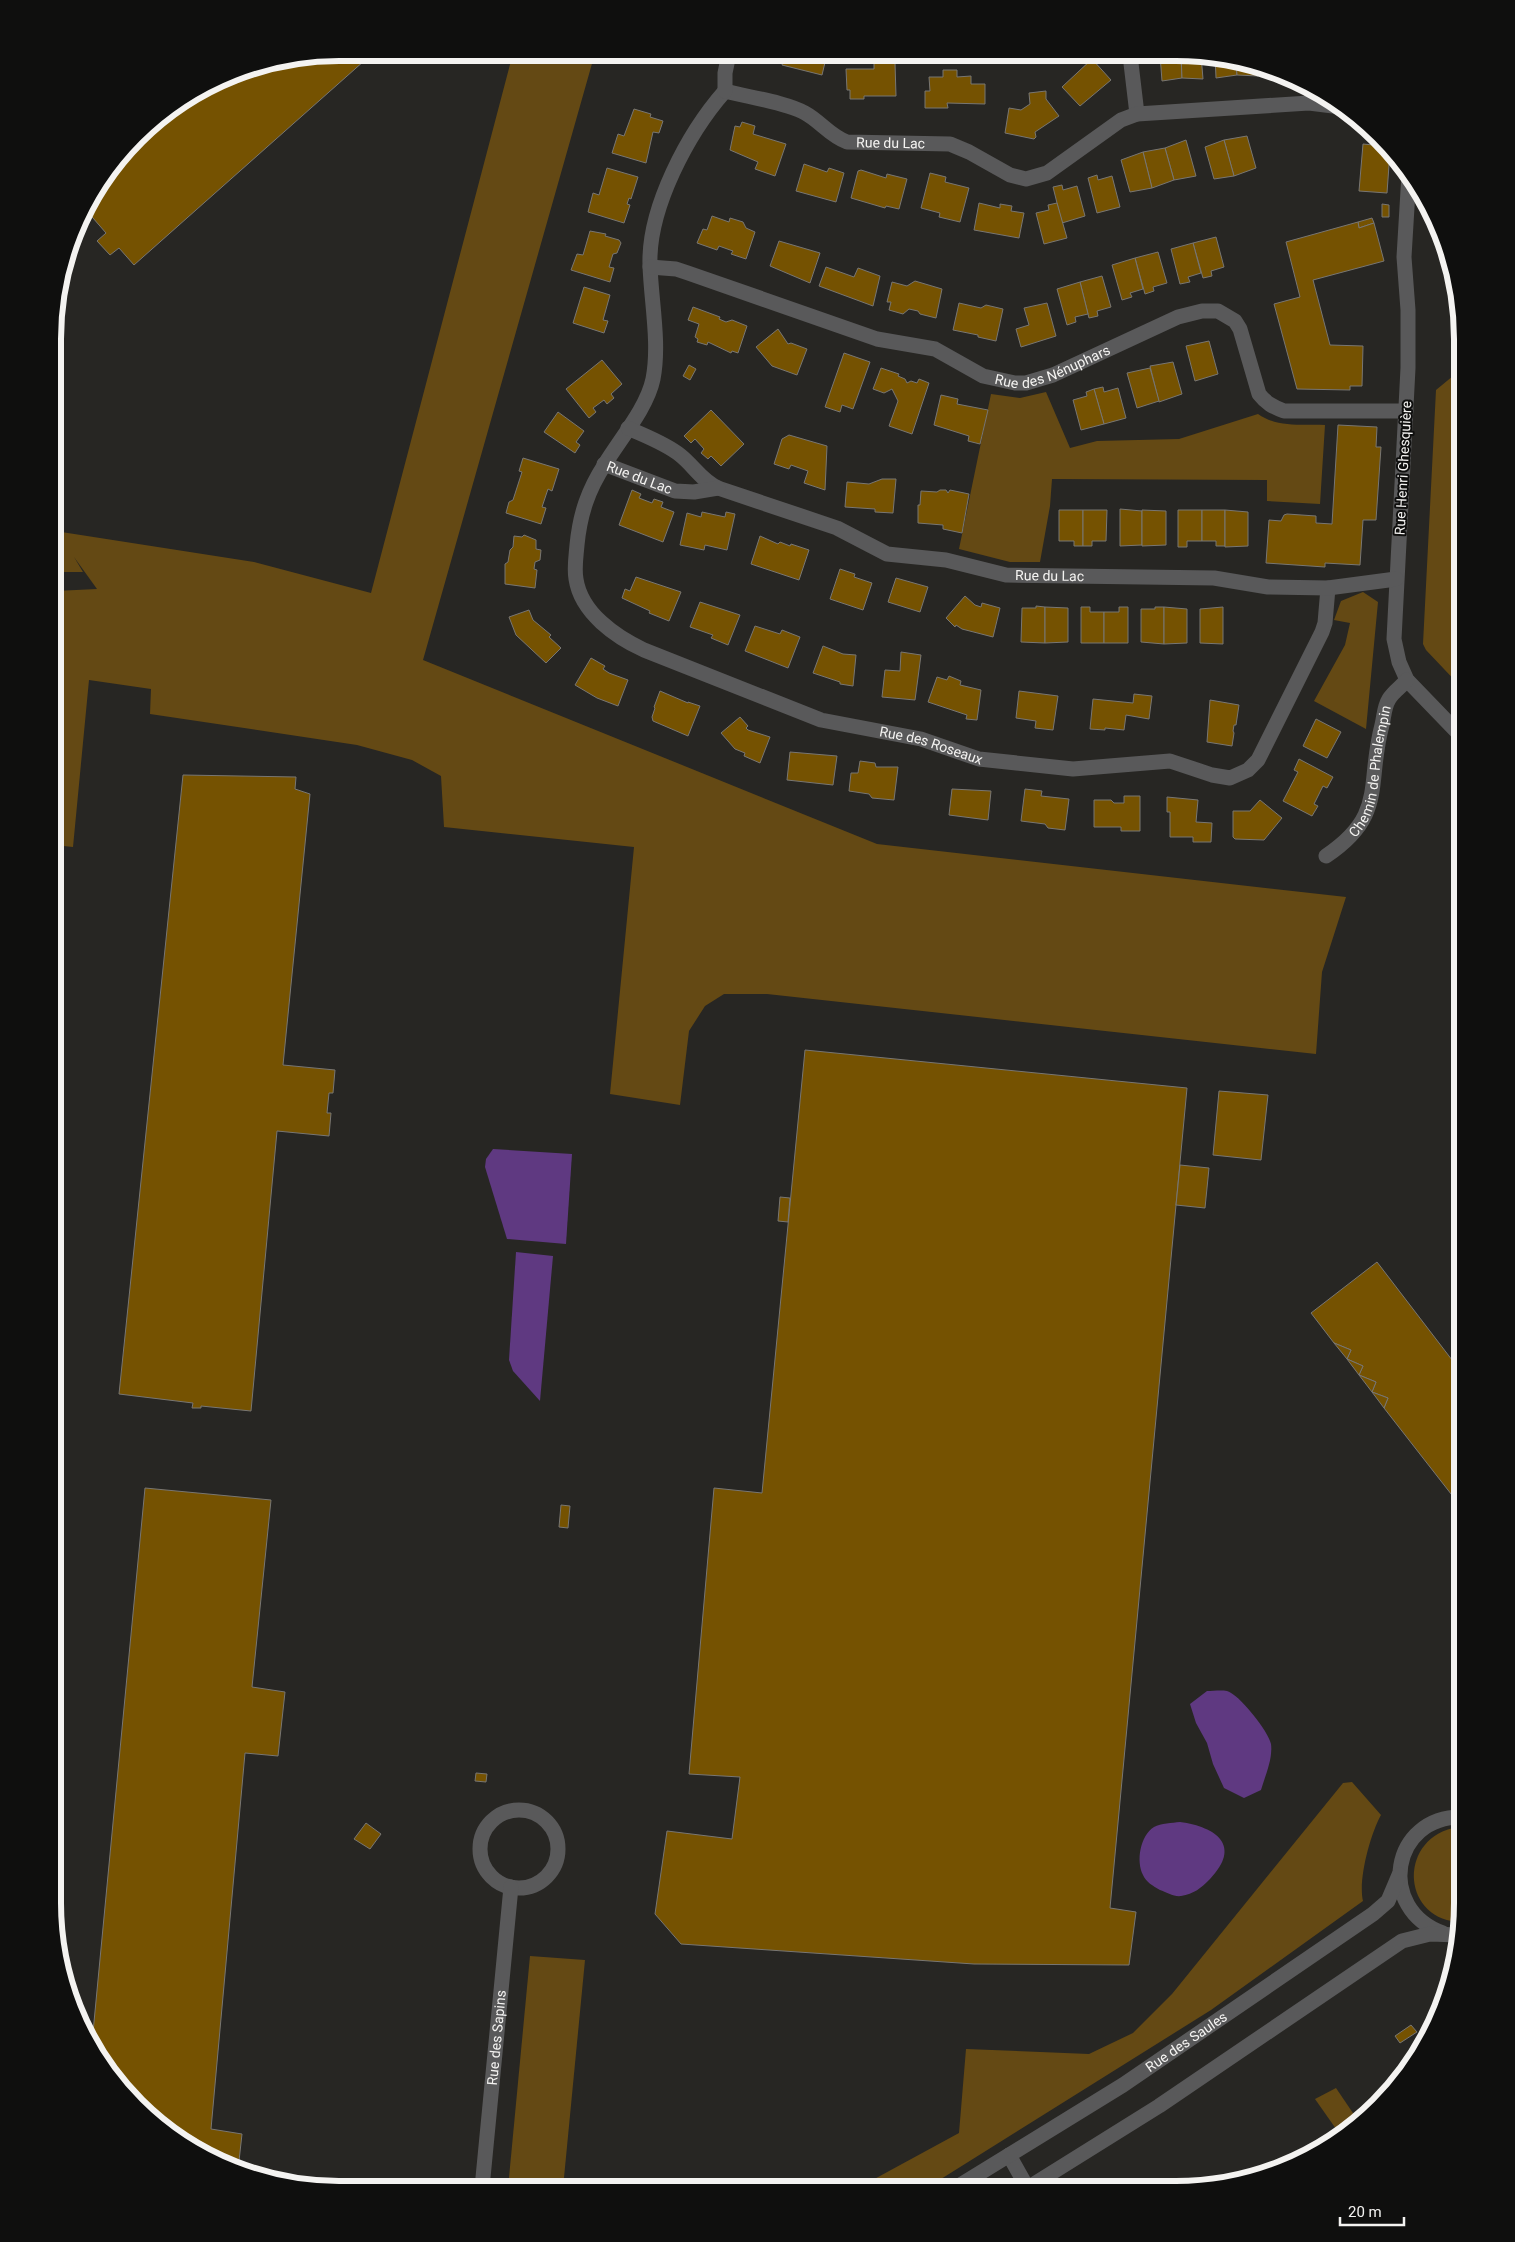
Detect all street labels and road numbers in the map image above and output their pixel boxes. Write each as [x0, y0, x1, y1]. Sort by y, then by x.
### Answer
street label: Rue du Lac [856, 134, 925, 152]
street label: Rue des Nénuphars [993, 342, 1113, 392]
street label: Rue Henri Ghesquière [1391, 400, 1415, 536]
street label: Rue du Lac [604, 458, 675, 497]
street label: Rue du Lac [1015, 567, 1084, 584]
street label: Chemin de Phalempin [1345, 704, 1394, 840]
street label: Rue des Roseaux [878, 723, 985, 768]
street label: Rue des Sapins [484, 1989, 509, 2086]
street label: Rue des Saules [1142, 2008, 1230, 2075]

